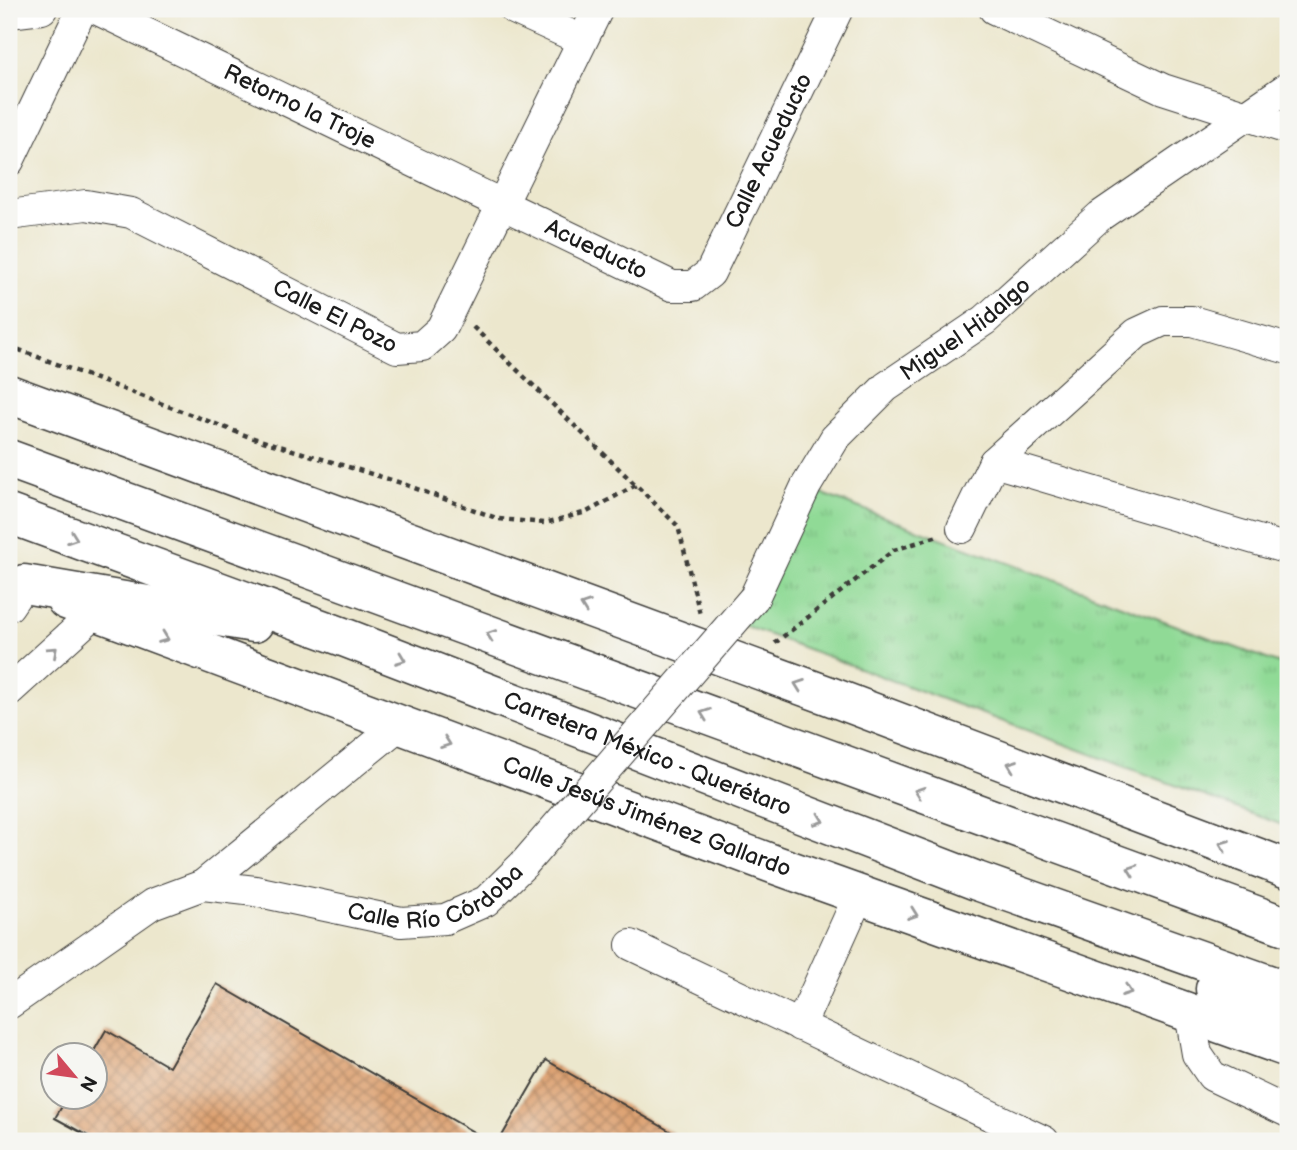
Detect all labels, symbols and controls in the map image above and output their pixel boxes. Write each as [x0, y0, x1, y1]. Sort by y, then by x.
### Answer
street label: Retorno la Troje [219, 58, 380, 156]
street label: Calle Acueducto [720, 69, 819, 233]
street label: Acueducto [541, 213, 652, 286]
street label: Miguel Hidalgo [895, 271, 1037, 387]
street label: Calle El Pozo [268, 273, 402, 360]
one-way arrow [66, 530, 78, 544]
one-way arrow [580, 600, 592, 614]
one-way arrow [158, 629, 170, 643]
one-way arrow [486, 630, 498, 644]
one-way arrow [45, 647, 58, 660]
one-way arrow [394, 651, 406, 665]
one-way arrow [793, 679, 805, 693]
street label: Carretera México - Querétaro [499, 686, 795, 822]
one-way arrow [699, 708, 711, 722]
one-way arrow [439, 735, 451, 749]
street label: Calle Jesús Jiménez Gallardo [499, 750, 795, 883]
one-way arrow [1006, 759, 1018, 773]
one-way arrow [913, 786, 925, 800]
one-way arrow [813, 812, 825, 826]
one-way arrow [1219, 839, 1231, 853]
street label: Calle Río Córdoba [345, 858, 529, 936]
one-way arrow [1127, 864, 1139, 878]
one-way arrow [906, 906, 918, 920]
one-way arrow [1120, 983, 1132, 997]
north arrow [38, 1042, 108, 1112]
text: N [74, 1072, 101, 1095]

